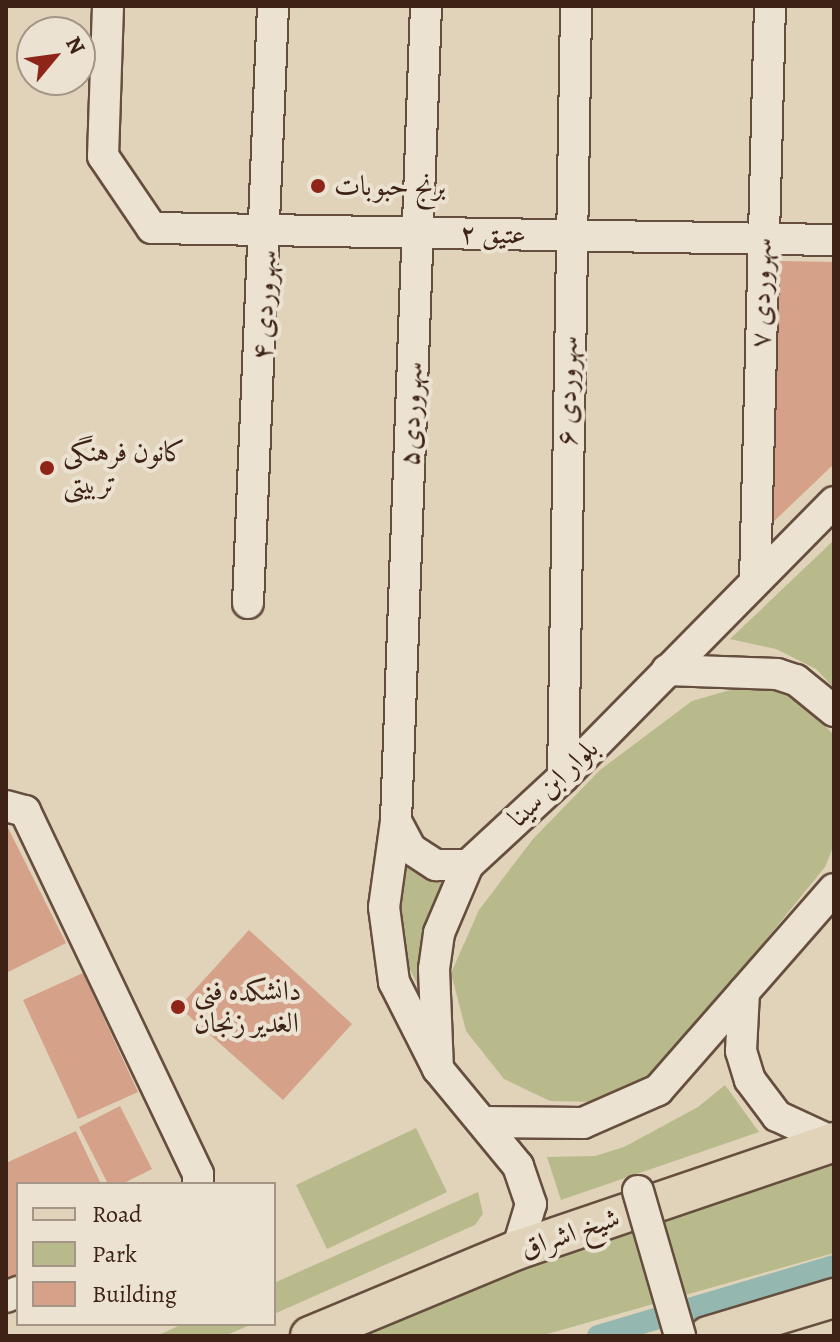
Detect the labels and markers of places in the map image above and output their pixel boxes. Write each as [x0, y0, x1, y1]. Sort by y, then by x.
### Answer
place label: برنج حبوبات [334, 169, 446, 203]
marker: برنج حبوبات [309, 177, 327, 195]
place label: کانون فرهنگی تربیتی [63, 435, 185, 501]
marker: کانون فرهنگی تربیتی [38, 459, 56, 477]
place label: دانشکده فنی الغدیر زنجان [194, 974, 301, 1040]
marker: دانشکده فنی الغدیر زنجان [169, 998, 187, 1016]

